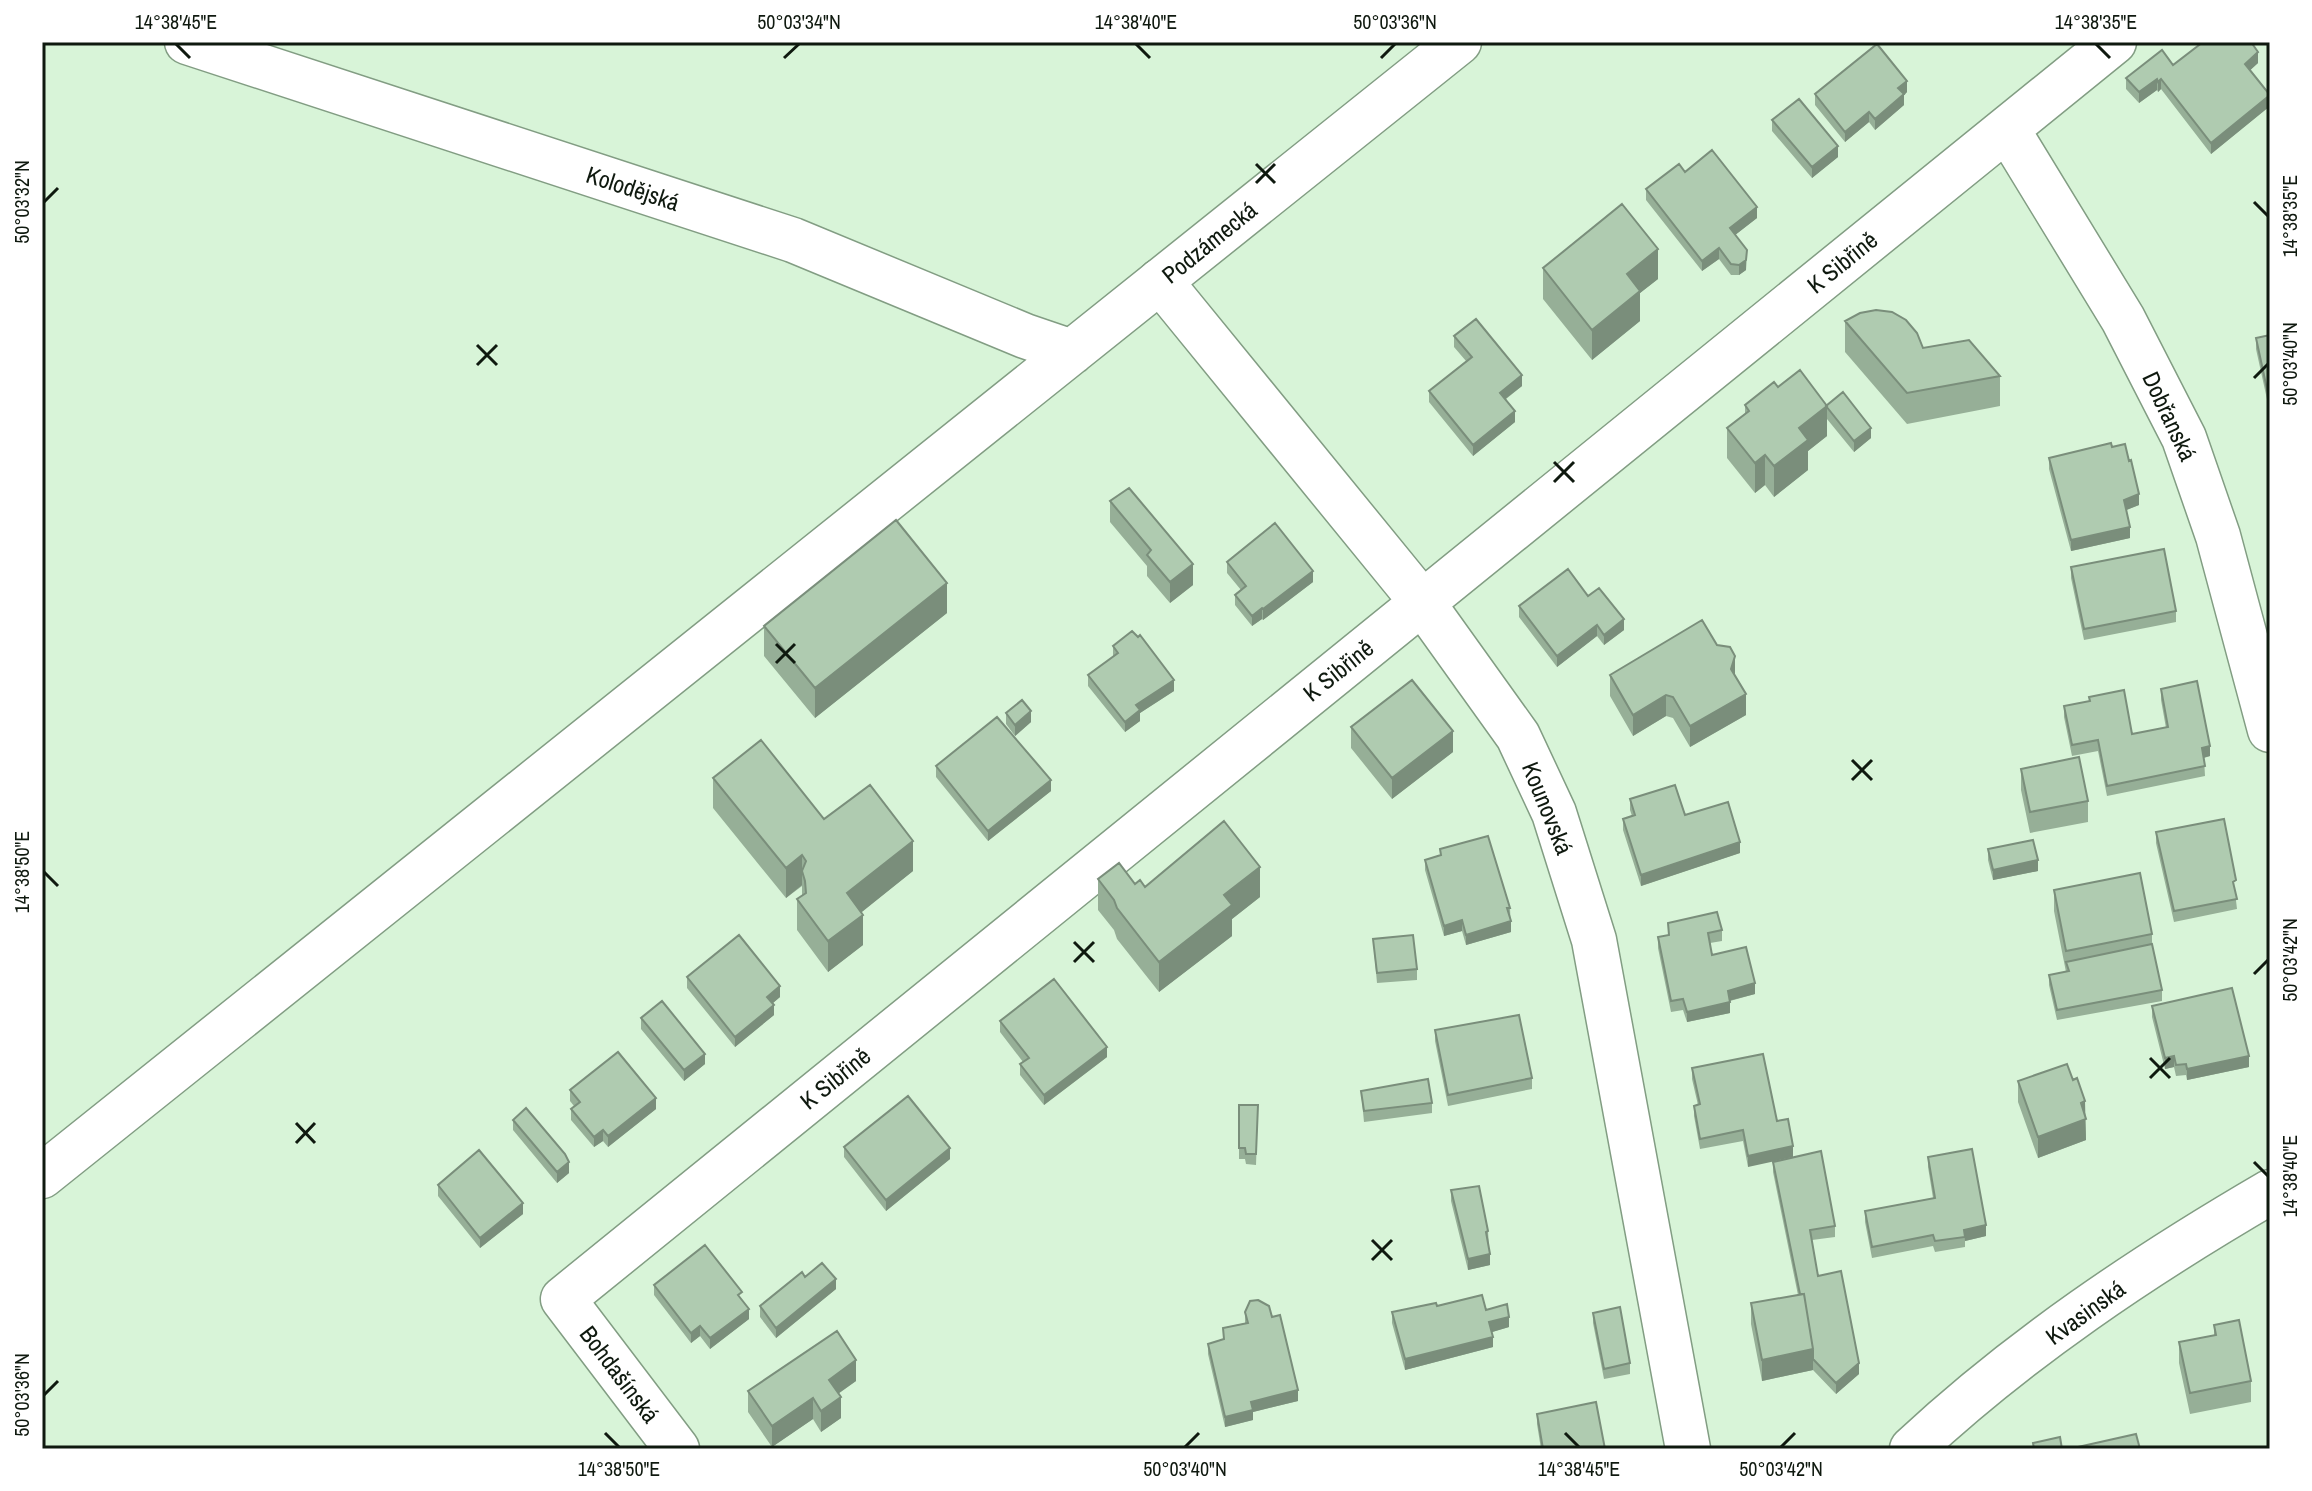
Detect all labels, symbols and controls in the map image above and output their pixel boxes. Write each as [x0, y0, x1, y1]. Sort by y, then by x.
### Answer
text: 14°38'45"E [135, 8, 217, 35]
text: 50°03'34"N [757, 8, 841, 35]
text: 14°38'40"E [1095, 8, 1177, 35]
text: 50°03'36"N [1353, 8, 1437, 35]
text: 14°38'35"E [2055, 8, 2137, 35]
street label: Kolodějská [582, 158, 684, 218]
text: 50°03'32"N [8, 160, 35, 244]
text: 14°38'35"E [2276, 175, 2303, 257]
street label: Podzámecká [1155, 194, 1263, 290]
street label: K Sibřině [1800, 224, 1884, 300]
text: 50°03'40"N [2276, 322, 2303, 406]
street label: Dobřanská [2135, 366, 2205, 466]
street label: K Sibřině [1296, 632, 1380, 708]
street label: Kounovská [1515, 757, 1581, 859]
text: 14°38'50"E [8, 831, 35, 913]
text: 50°03'42"N [2276, 918, 2303, 1002]
street label: K Sibřině [793, 1040, 877, 1116]
text: 14°38'40"E [2276, 1135, 2303, 1217]
street label: Kvasinská [2039, 1272, 2131, 1352]
street label: Bohdašínská [573, 1319, 667, 1429]
text: 50°03'36"N [8, 1353, 35, 1437]
text: 14°38'50"E [578, 1455, 660, 1482]
text: 50°03'40"N [1143, 1455, 1227, 1482]
text: 14°38'45"E [1538, 1455, 1620, 1482]
text: 50°03'42"N [1739, 1455, 1823, 1482]

